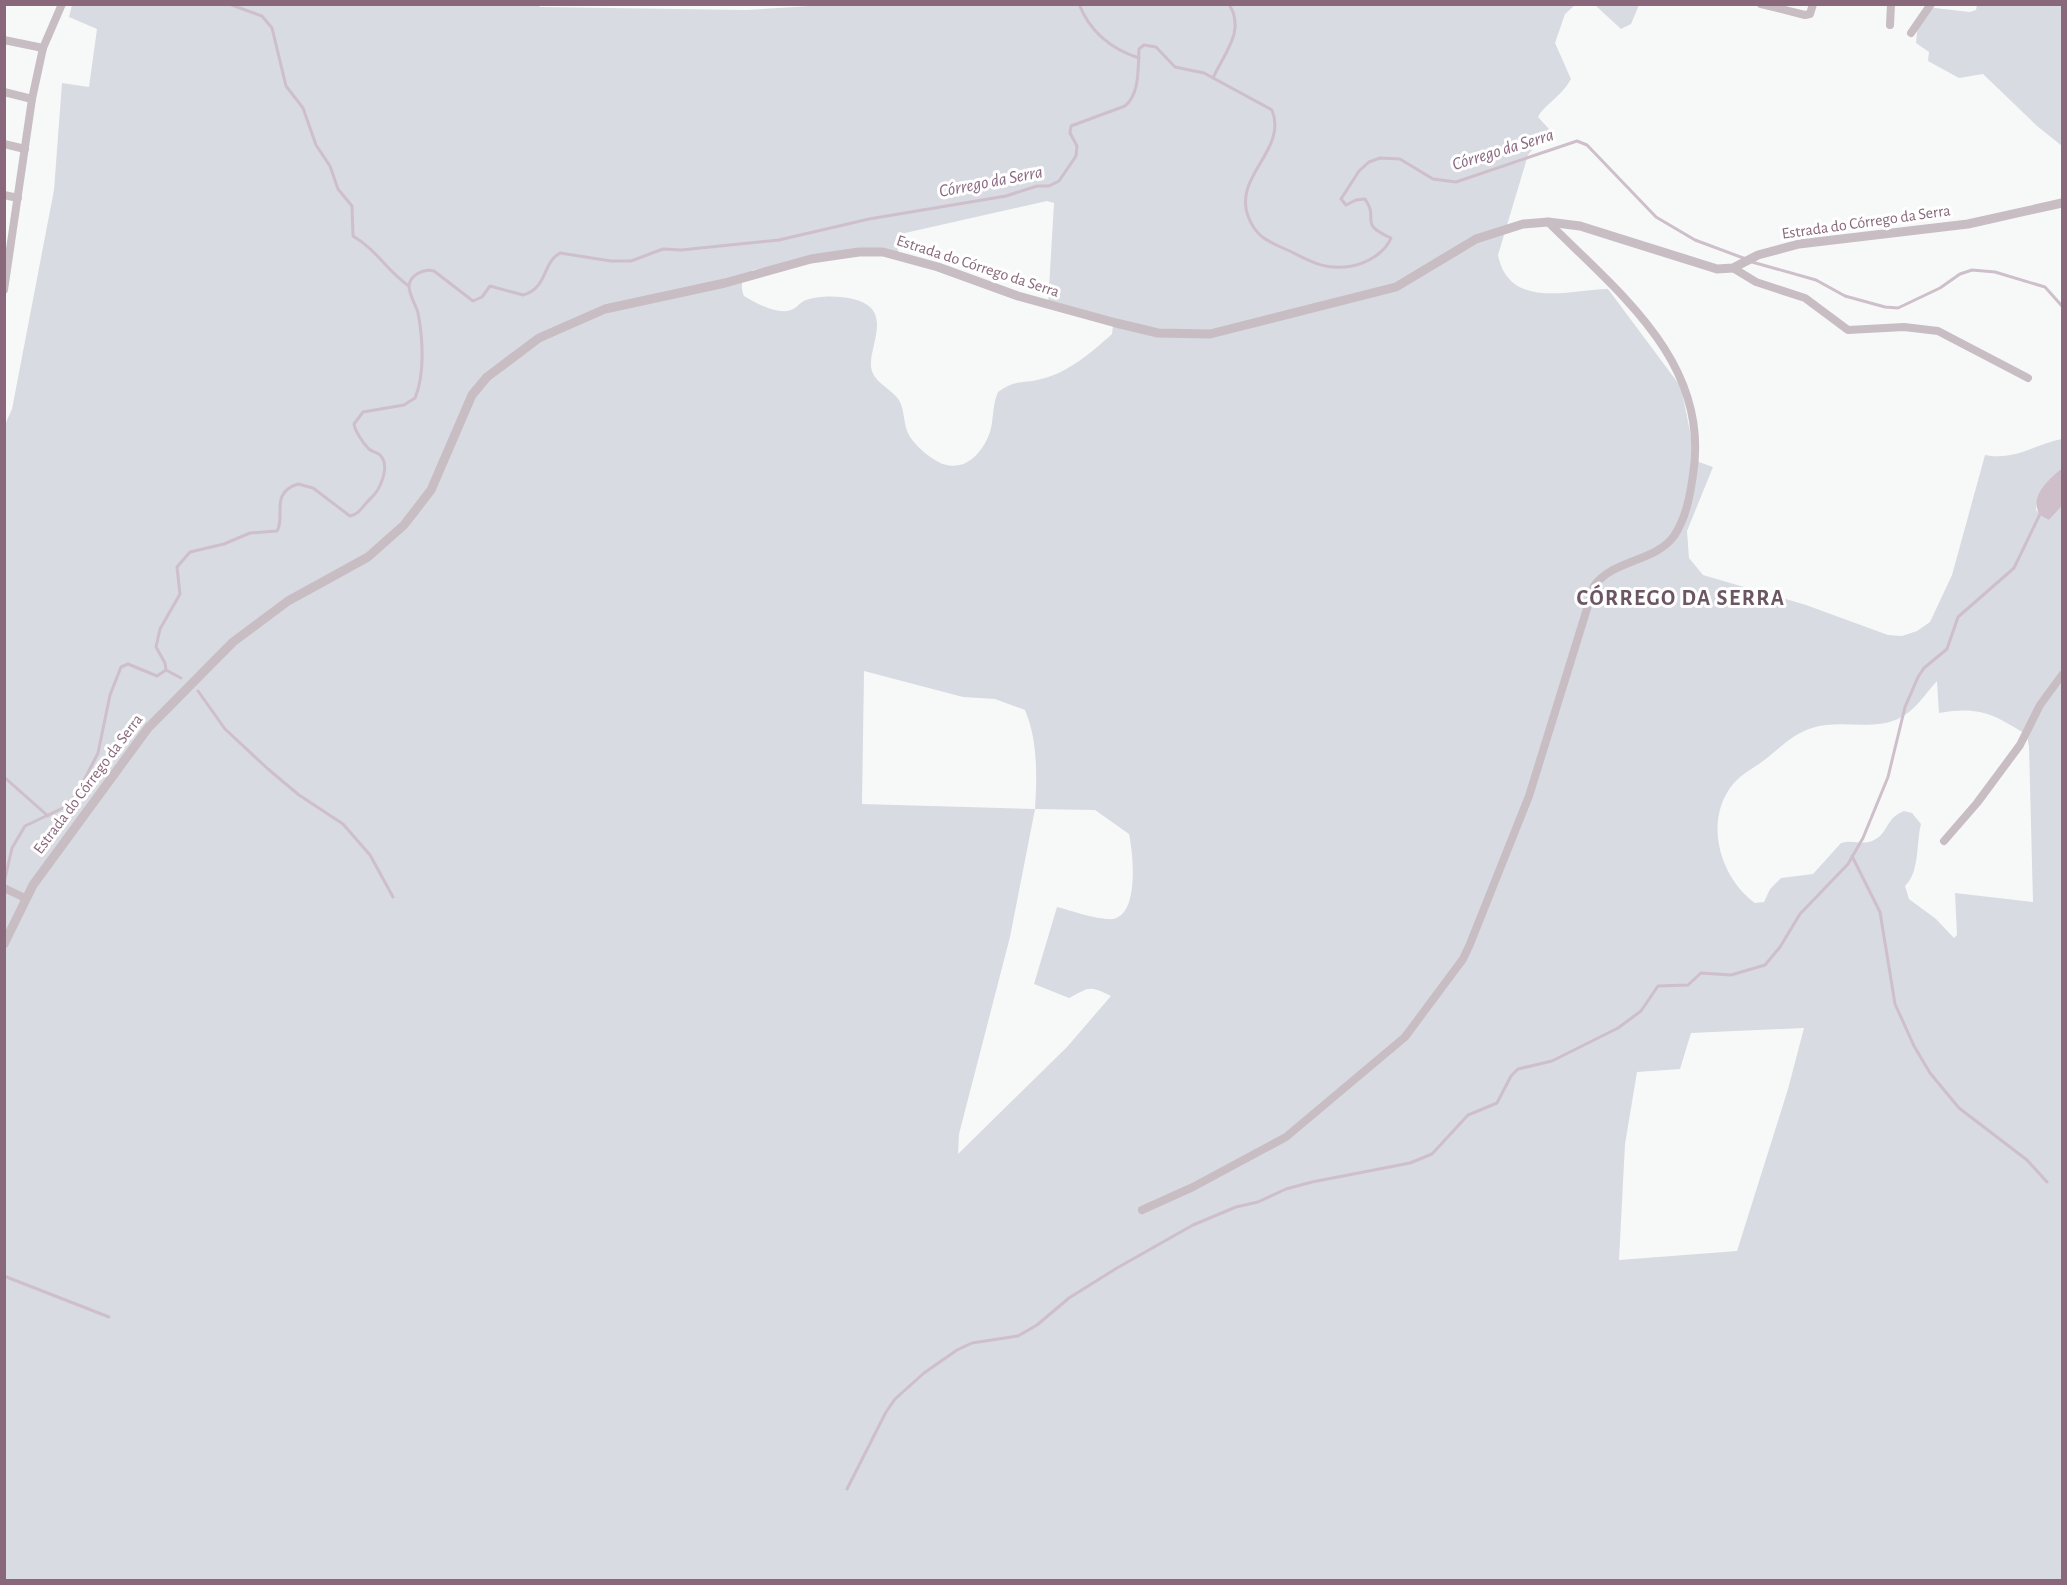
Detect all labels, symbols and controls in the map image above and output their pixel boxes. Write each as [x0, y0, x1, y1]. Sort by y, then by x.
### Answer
water label: Córrego da Serra [1450, 126, 1556, 174]
water label: Córrego da Serra [938, 163, 1044, 201]
street label: Estrada do Córrego da Serra [1781, 202, 1951, 242]
street label: Estrada do Córrego da Serra [895, 232, 1061, 300]
district label: CÓRREGO DA SERRA [1577, 584, 1785, 609]
street label: Estrada do Córrego da Serra [30, 711, 146, 857]

